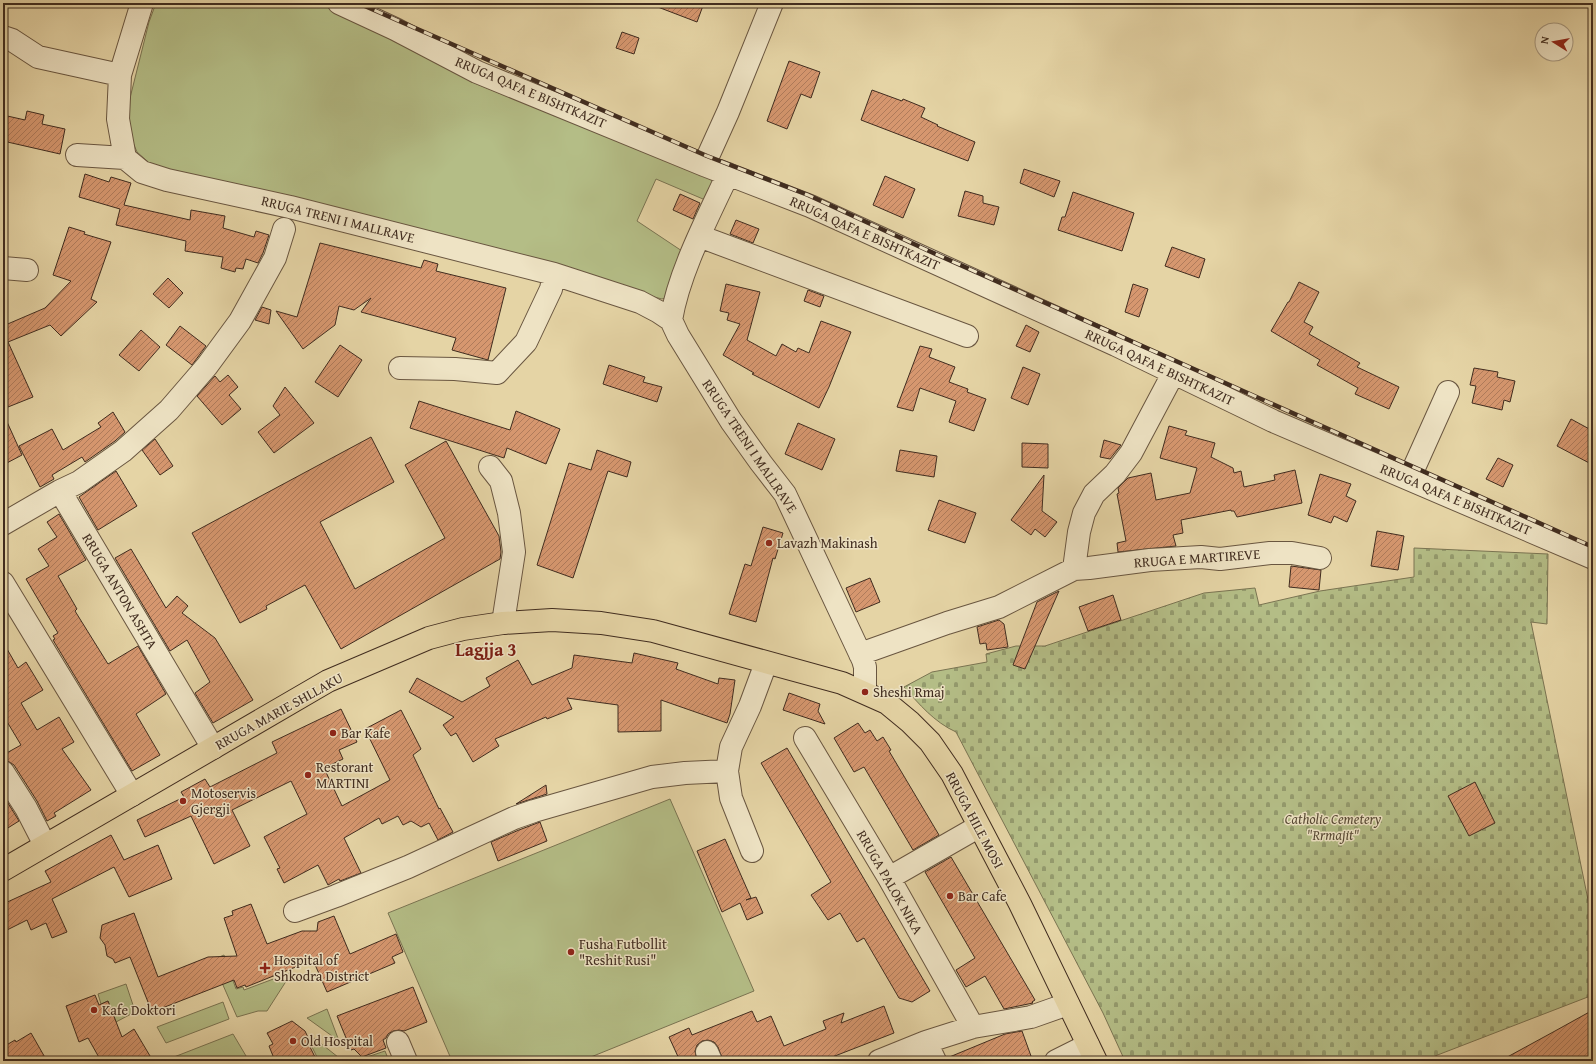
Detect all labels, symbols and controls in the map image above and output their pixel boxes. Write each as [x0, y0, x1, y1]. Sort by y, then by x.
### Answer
north arrow [1534, 22, 1574, 62]
text: N [1536, 34, 1553, 45]
street label: RRUGA QAFA E BISHTKAZIT [452, 51, 610, 133]
street label: RRUGA TRENI I MALLRAVE [259, 190, 417, 248]
street label: RRUGA QAFA E BISHTKAZIT [787, 191, 943, 275]
street label: RRUGA QAFA E BISHTKAZIT [1082, 324, 1238, 410]
street label: RRUGA TRENI I MALLRAVE [698, 375, 802, 517]
street label: RRUGA QAFA E BISHTKAZIT [1377, 458, 1535, 540]
street label: RRUGA ANTON ASHTA [78, 529, 163, 653]
place label: Lavazh Makinash [777, 533, 878, 553]
marker: Lavazh Makinash [764, 538, 774, 548]
street label: RRUGA E MARTIREVE [1133, 544, 1261, 572]
district label: Lagjja 3 [455, 636, 517, 663]
street label: RRUGA MARIE SHLLAKU [211, 667, 347, 755]
place label: Sheshi Rmaj [873, 682, 945, 702]
marker: Sheshi Rmaj [860, 687, 870, 697]
place label: Bar Kafe [341, 723, 391, 743]
marker: Bar Kafe [328, 728, 338, 738]
place label: Restorant MARTINI [316, 757, 373, 793]
street label: RRUGA HILE MOSI [941, 768, 1009, 872]
marker: Restorant MARTINI [303, 770, 313, 780]
place label: Motoservis Gjergji [191, 783, 256, 819]
marker: Motoservis Gjergji [178, 796, 188, 806]
park label: Catholic Cemetery "Rrmajit" [1285, 809, 1382, 845]
street label: RRUGA PALOK NIKA [852, 826, 928, 938]
place label: Bar Cafe [958, 886, 1007, 906]
marker: Bar Cafe [945, 891, 955, 901]
place label: Fusha Futbollit "Reshit Rusi" [579, 934, 667, 970]
marker: Fusha Futbollit "Reshit Rusi" [566, 947, 576, 957]
place label: Hospital of Shkodra District [274, 950, 369, 986]
marker: Hospital of Shkodra District [259, 962, 271, 974]
place label: Kafe Doktori [102, 1000, 176, 1020]
marker: Kafe Doktori [89, 1005, 99, 1015]
place label: Old Hospital [301, 1031, 373, 1051]
marker: Old Hospital [288, 1036, 298, 1046]

